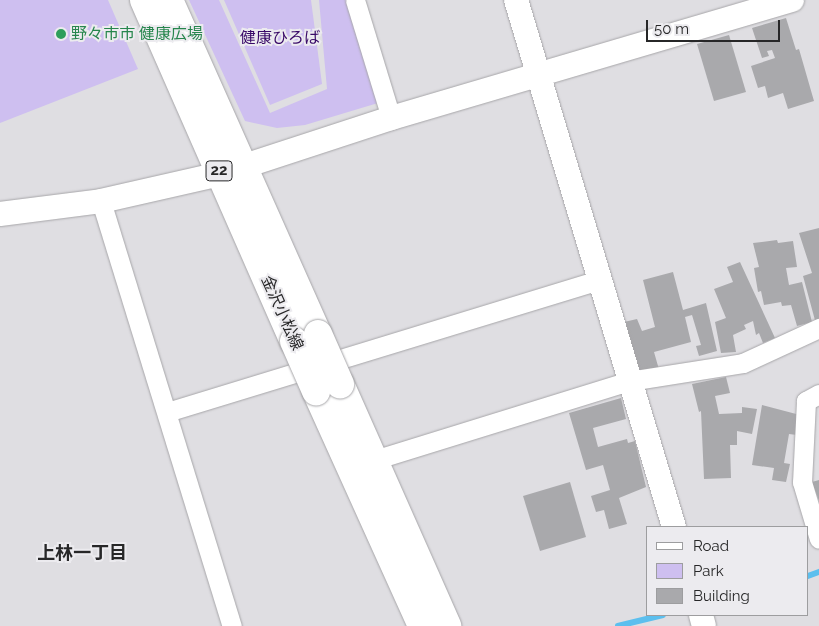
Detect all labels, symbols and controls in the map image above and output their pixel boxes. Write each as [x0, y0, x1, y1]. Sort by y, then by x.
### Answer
scale bar [649, 10, 783, 42]
text: 50 m [654, 20, 689, 38]
place label: 野々市市 健康広場 [71, 24, 203, 44]
marker: 野々市市 健康広場 [55, 28, 67, 40]
park label: 健康ひろば [240, 28, 320, 48]
road number: 22 [205, 158, 233, 184]
street label: 金沢小松線 [257, 273, 307, 353]
legend [646, 526, 809, 616]
text: Road [693, 537, 729, 555]
district label: 上林一丁目 [37, 542, 127, 564]
text: Park [693, 562, 724, 580]
text: Building [693, 587, 750, 605]

